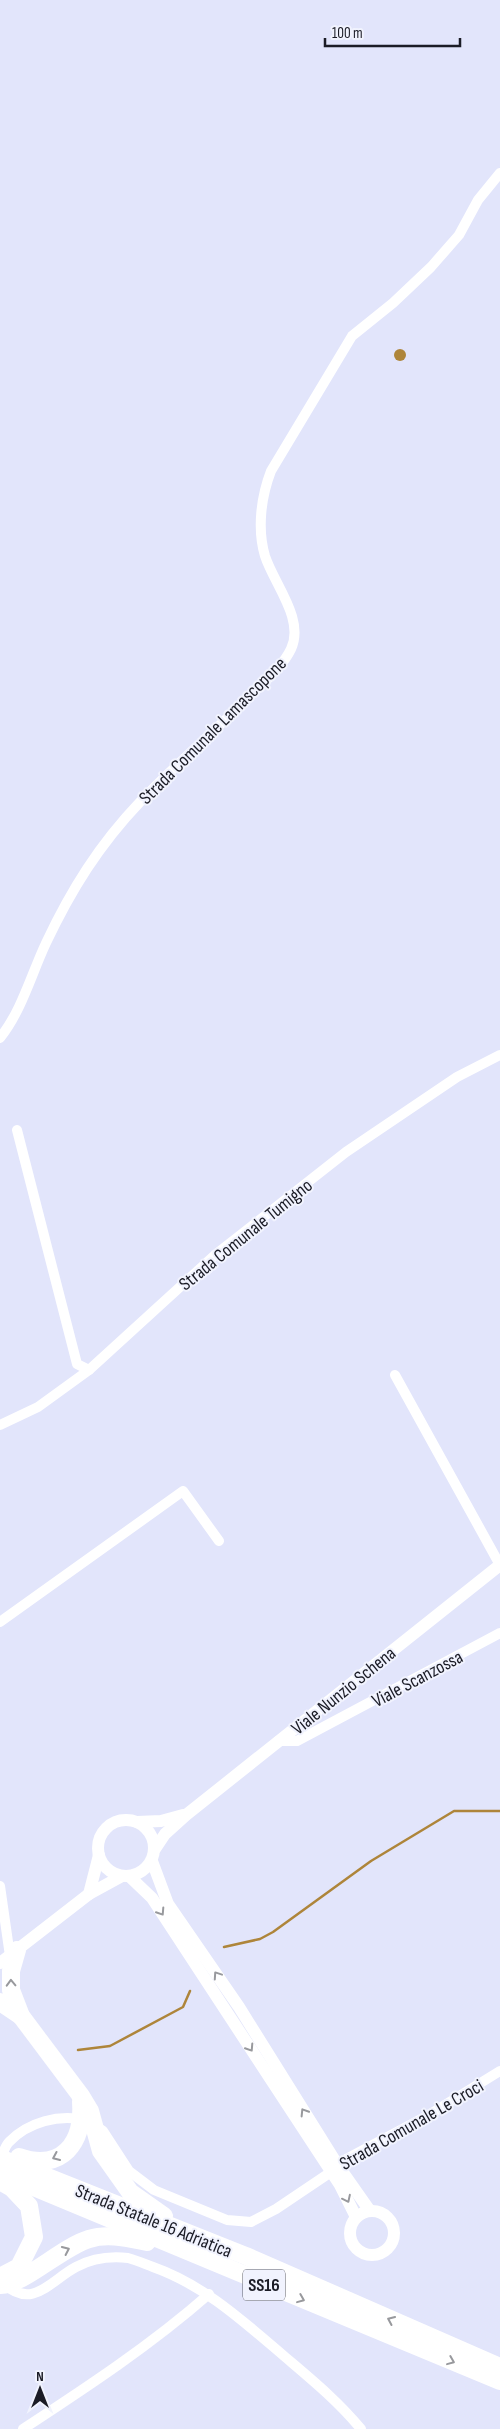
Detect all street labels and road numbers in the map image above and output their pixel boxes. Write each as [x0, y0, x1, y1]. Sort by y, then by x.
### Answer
street label: Strada Comunale Lamascopone [135, 653, 292, 810]
street label: Strada Comunale Tumigno [175, 1174, 317, 1296]
street label: Viale Nunzio Schena [287, 1642, 401, 1740]
street label: Viale Scanzossa [368, 1646, 467, 1713]
street label: Strada Comunale Le Croci [336, 2075, 488, 2176]
street label: Strada Statale 16 Adriatica [72, 2179, 235, 2263]
road number: SS16 [243, 2270, 285, 2300]

